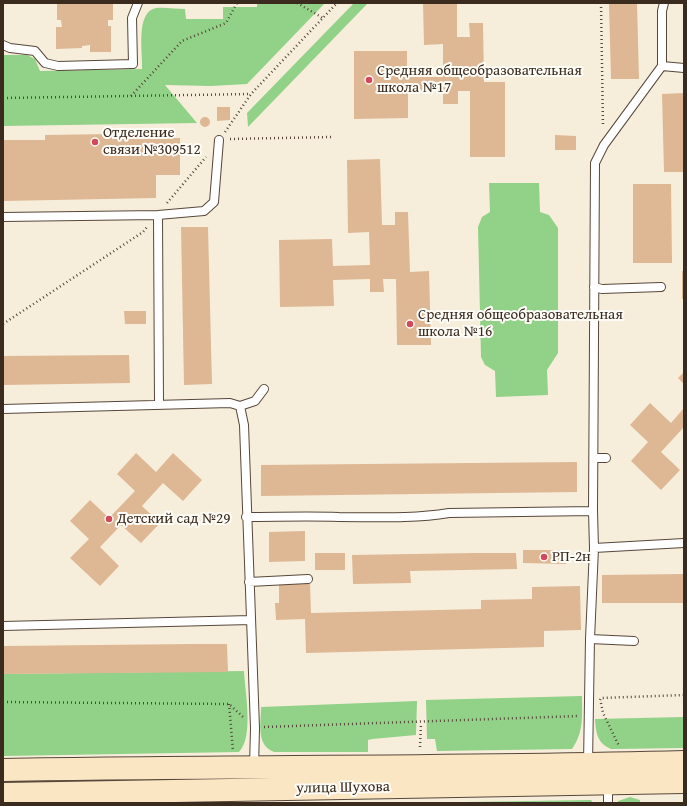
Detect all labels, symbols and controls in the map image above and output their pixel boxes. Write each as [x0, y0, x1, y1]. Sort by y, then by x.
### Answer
place label: Средняя общеобразовательная школа №17 [377, 62, 582, 97]
marker: Средняя общеобразовательная школа №17 [364, 75, 374, 85]
place label: Отделение связи №309512 [103, 124, 201, 159]
marker: Отделение связи №309512 [90, 137, 100, 147]
place label: Средняя общеобразовательная школа №16 [418, 306, 623, 341]
marker: Средняя общеобразовательная школа №16 [405, 319, 415, 329]
place label: Детский сад №29 [117, 510, 230, 528]
marker: Детский сад №29 [104, 514, 114, 524]
place label: РП-2н [552, 548, 591, 566]
marker: РП-2н [539, 552, 549, 562]
street label: улица Шухова [296, 778, 390, 798]

